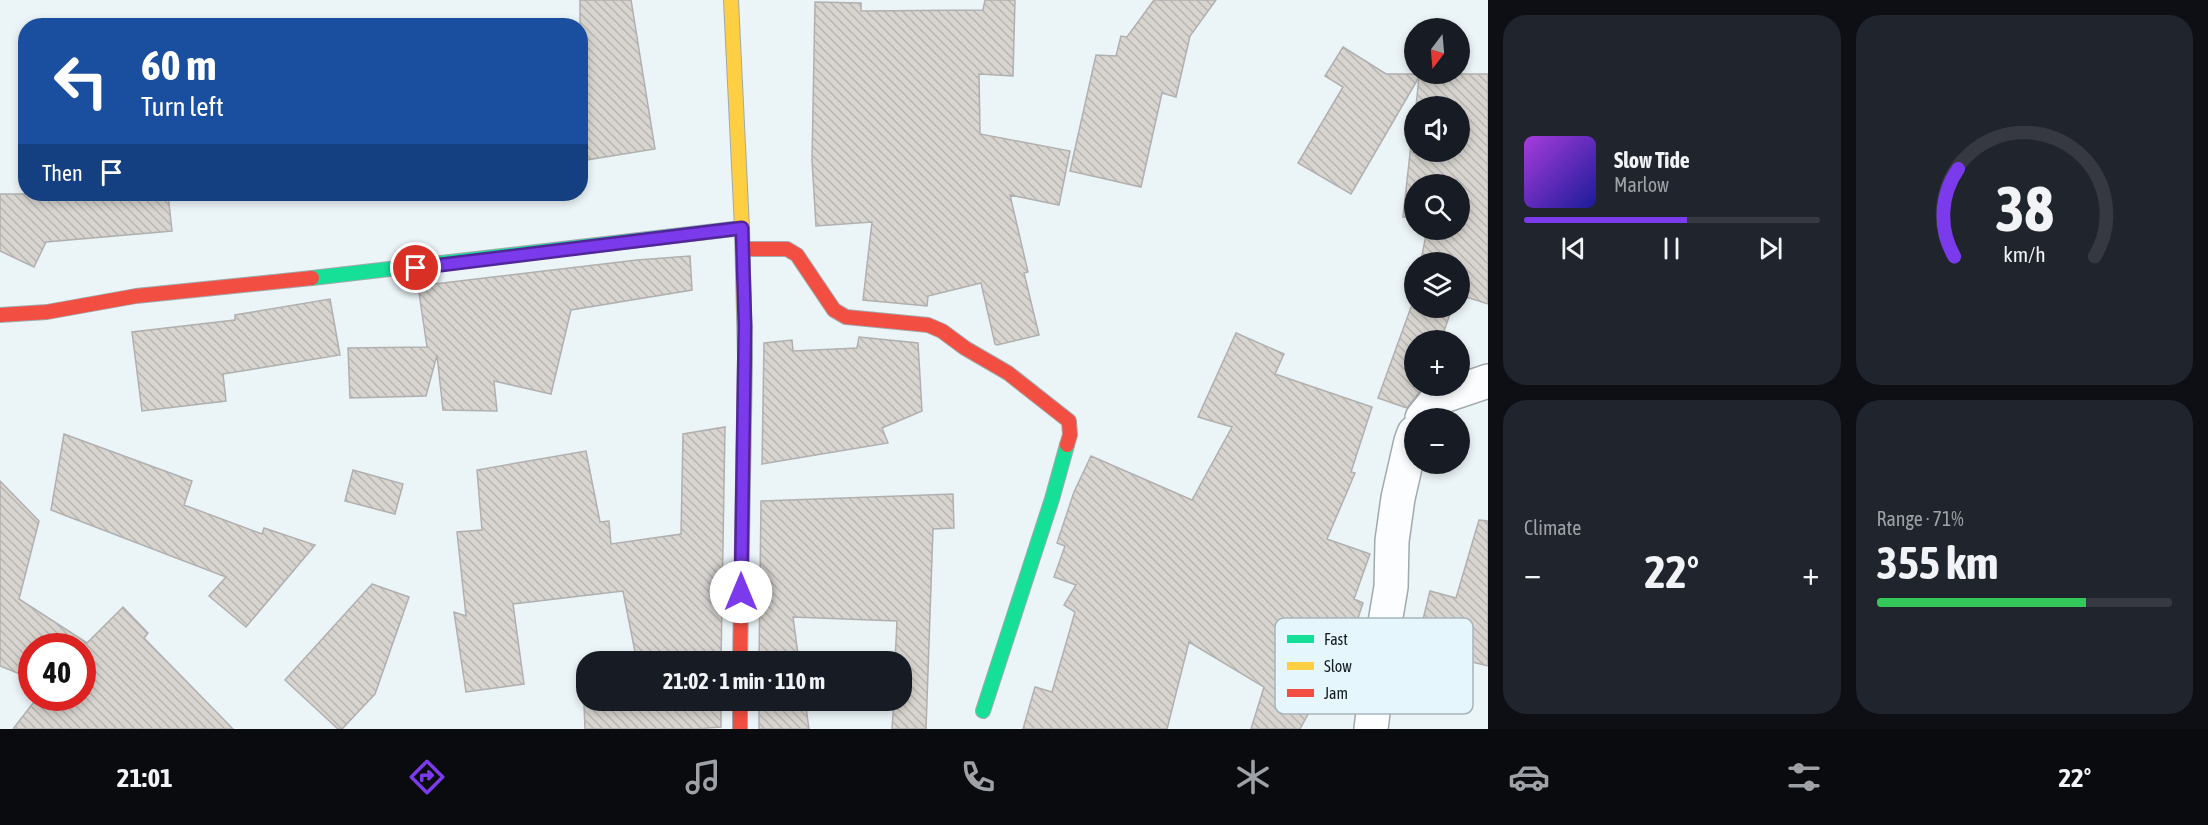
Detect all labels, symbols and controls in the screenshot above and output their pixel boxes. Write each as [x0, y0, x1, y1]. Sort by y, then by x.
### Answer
north arrow [1404, 18, 1470, 84]
map controls [1404, 18, 1470, 474]
text: 60 m [141, 41, 216, 89]
icon: left [42, 42, 120, 120]
text: Turn left [141, 91, 224, 122]
button: sound [1404, 96, 1470, 162]
text: Slow Tide [1614, 147, 1690, 173]
icon: arrive [95, 156, 128, 189]
text: Then [42, 160, 83, 186]
text: Marlow [1614, 173, 1669, 196]
text: 38 [1995, 173, 2054, 244]
button: search [1404, 174, 1470, 240]
icon: previous [1557, 232, 1590, 265]
icon: pause [1655, 232, 1688, 265]
icon: next [1754, 232, 1787, 265]
pin [390, 242, 441, 293]
text: km/h [2003, 243, 2046, 268]
icon: arrive [399, 251, 432, 284]
button: layers [1404, 252, 1470, 318]
button: + [1404, 330, 1470, 396]
button: − [1404, 408, 1470, 474]
text: Range · 71% [1877, 507, 1964, 530]
text: Climate [1524, 516, 1581, 539]
text: 355 km [1877, 537, 1998, 589]
text: 22° [1644, 546, 1699, 598]
text: − [1524, 554, 1541, 592]
text: + [1802, 554, 1819, 592]
position arrow [709, 560, 773, 624]
legend [1275, 618, 1473, 714]
text: Fast [1324, 630, 1348, 648]
speed limit sign: 40 [18, 633, 96, 711]
text: Slow [1324, 657, 1352, 675]
text: 21:02 · 1 min · 110 m [663, 668, 825, 694]
text: Jam [1324, 684, 1348, 702]
icon: directions [406, 756, 448, 798]
icon: music [682, 756, 724, 798]
icon: phone [957, 756, 999, 798]
icon: climate [1232, 756, 1274, 798]
icon: car [1508, 756, 1550, 798]
icon: filters [1783, 756, 1825, 798]
text: 21:01 [117, 762, 173, 793]
text: 22° [2058, 762, 2091, 793]

